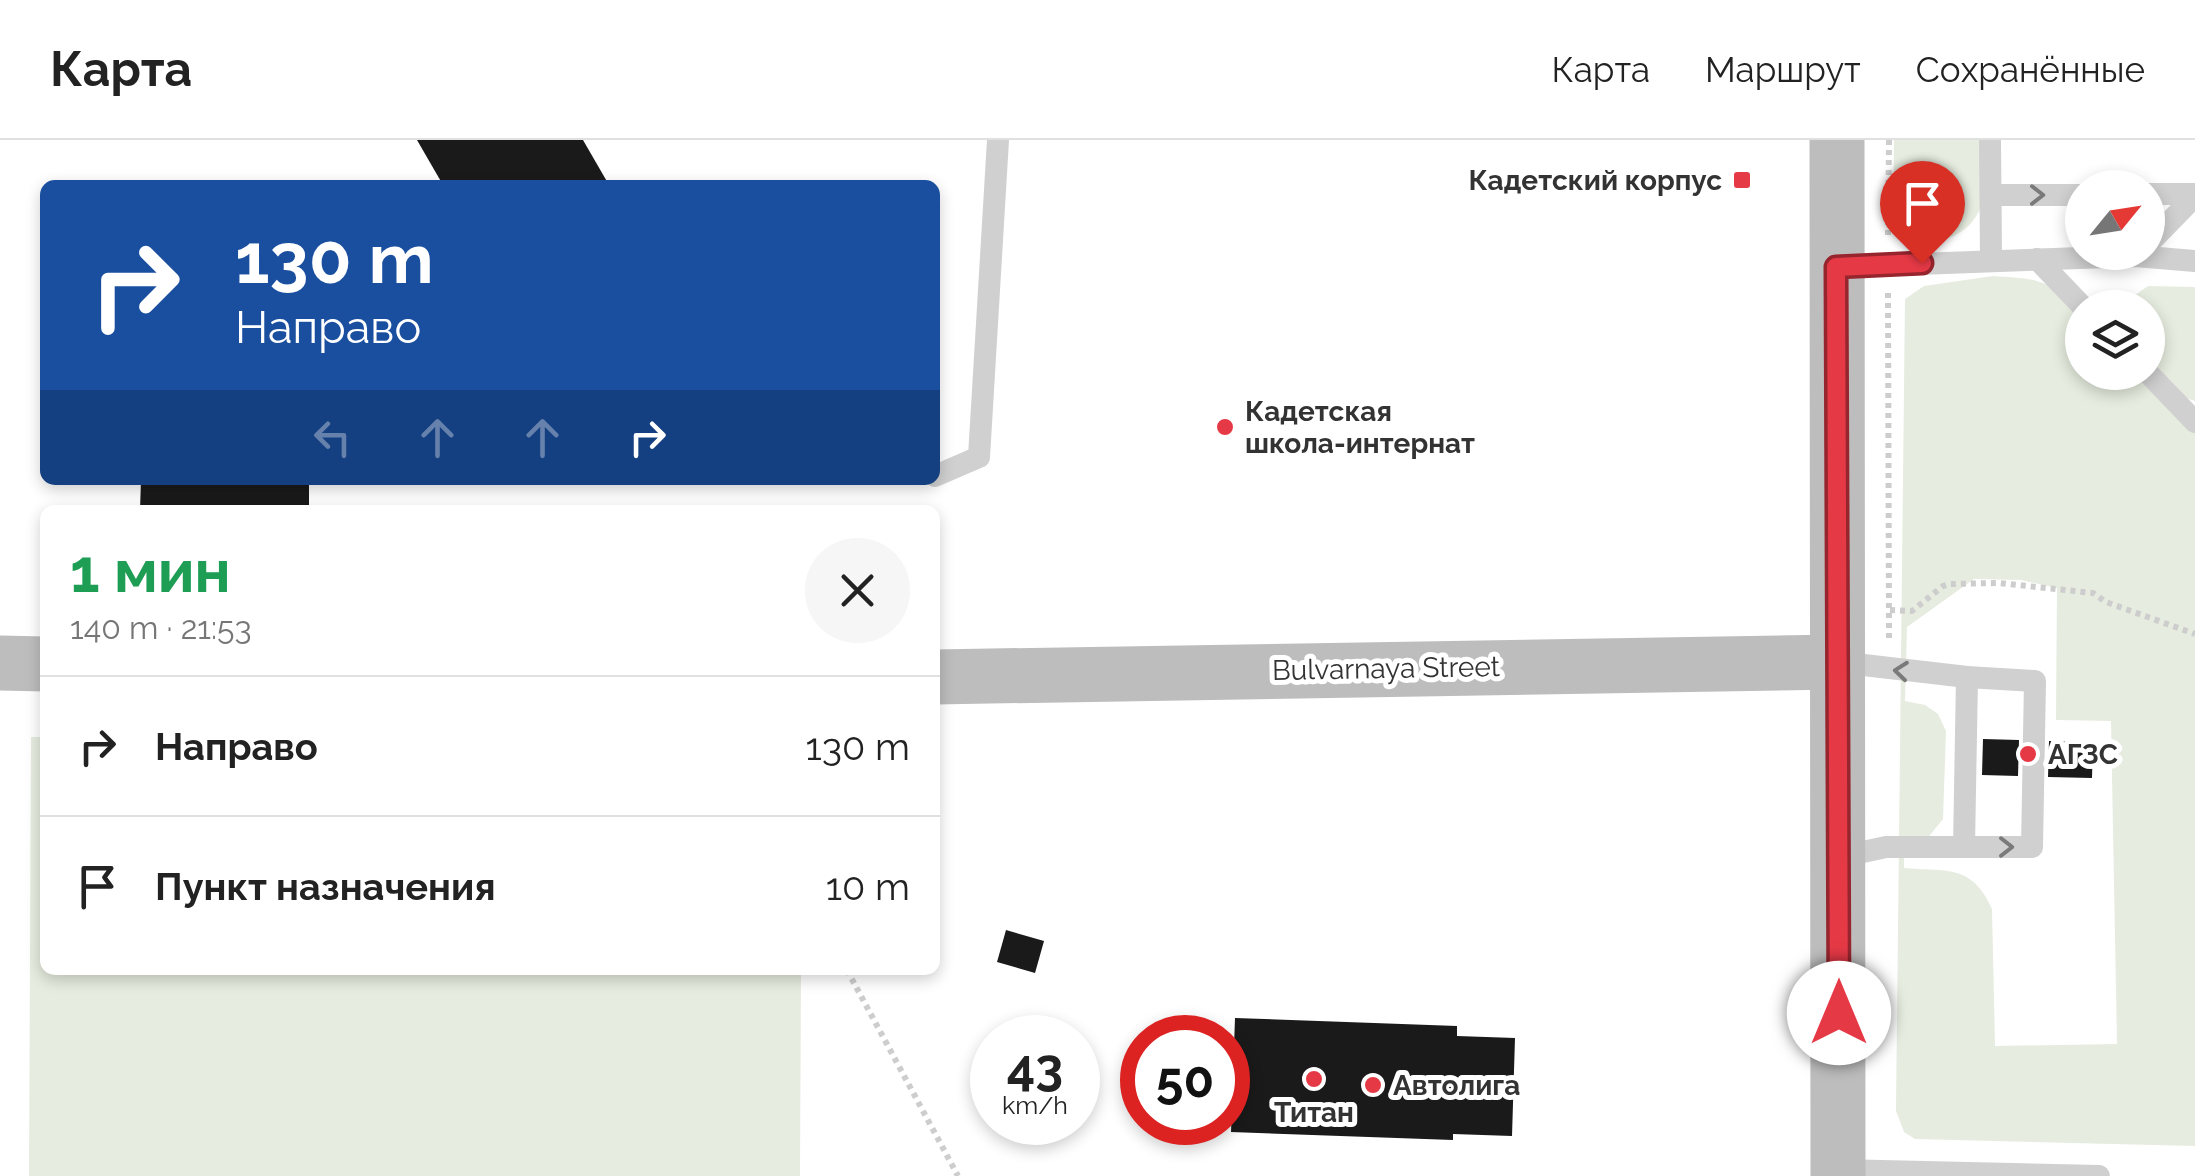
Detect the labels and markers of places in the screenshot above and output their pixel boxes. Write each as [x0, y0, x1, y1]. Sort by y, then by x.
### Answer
pin [1880, 161, 1965, 264]
place label: Кадетский корпус [1468, 164, 1722, 197]
marker: Кадетский корпус [1731, 169, 1753, 191]
place label: Кадетская школа-интернат [1245, 395, 1475, 460]
marker: Кадетская школа-интернат [1214, 416, 1236, 438]
place label: АГЗС [2048, 738, 2118, 771]
marker: АГЗС [2017, 743, 2039, 765]
marker: Титан [1303, 1068, 1325, 1090]
place label: Автолига [1393, 1069, 1520, 1102]
marker: Автолига [1362, 1074, 1384, 1096]
place label: Титан [1274, 1096, 1354, 1129]

